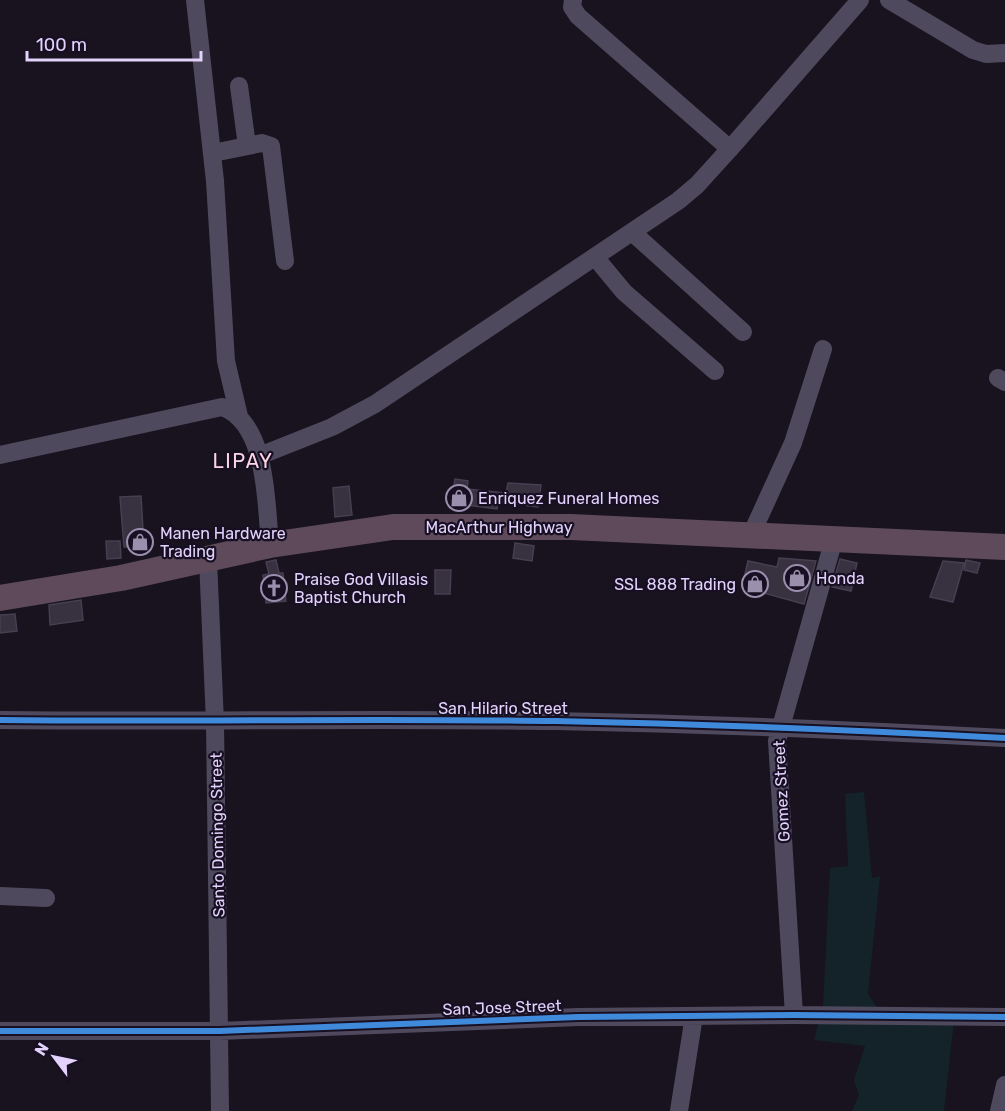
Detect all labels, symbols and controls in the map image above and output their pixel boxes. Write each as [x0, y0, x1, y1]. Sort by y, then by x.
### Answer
scale bar [27, 24, 201, 62]
text: 100 m [36, 34, 87, 56]
district label: LIPAY [212, 449, 274, 473]
shop icon: Enriquez Funeral Homes [444, 483, 474, 513]
place label: Enriquez Funeral Homes [478, 489, 660, 508]
street label: MacArthur Highway [426, 518, 573, 537]
place label: Manen Hardware Trading [160, 524, 286, 561]
shop icon: Manen Hardware Trading [125, 527, 155, 557]
shop icon: Honda [782, 563, 812, 593]
shop icon: SSL 888 Trading [740, 569, 770, 599]
place label: Honda [816, 569, 865, 588]
place label: Praise God Villasis Baptist Church [294, 570, 428, 607]
church icon: Praise God Villasis Baptist Church [259, 573, 289, 603]
place label: SSL 888 Trading [614, 575, 736, 594]
street label: San Hilario Street [438, 699, 568, 718]
street label: Gomez Street [769, 740, 794, 842]
street label: Santo Domingo Street [207, 753, 228, 917]
street label: San Jose Street [442, 996, 562, 1019]
north arrow [24, 1027, 84, 1087]
text: N [31, 1039, 53, 1059]

